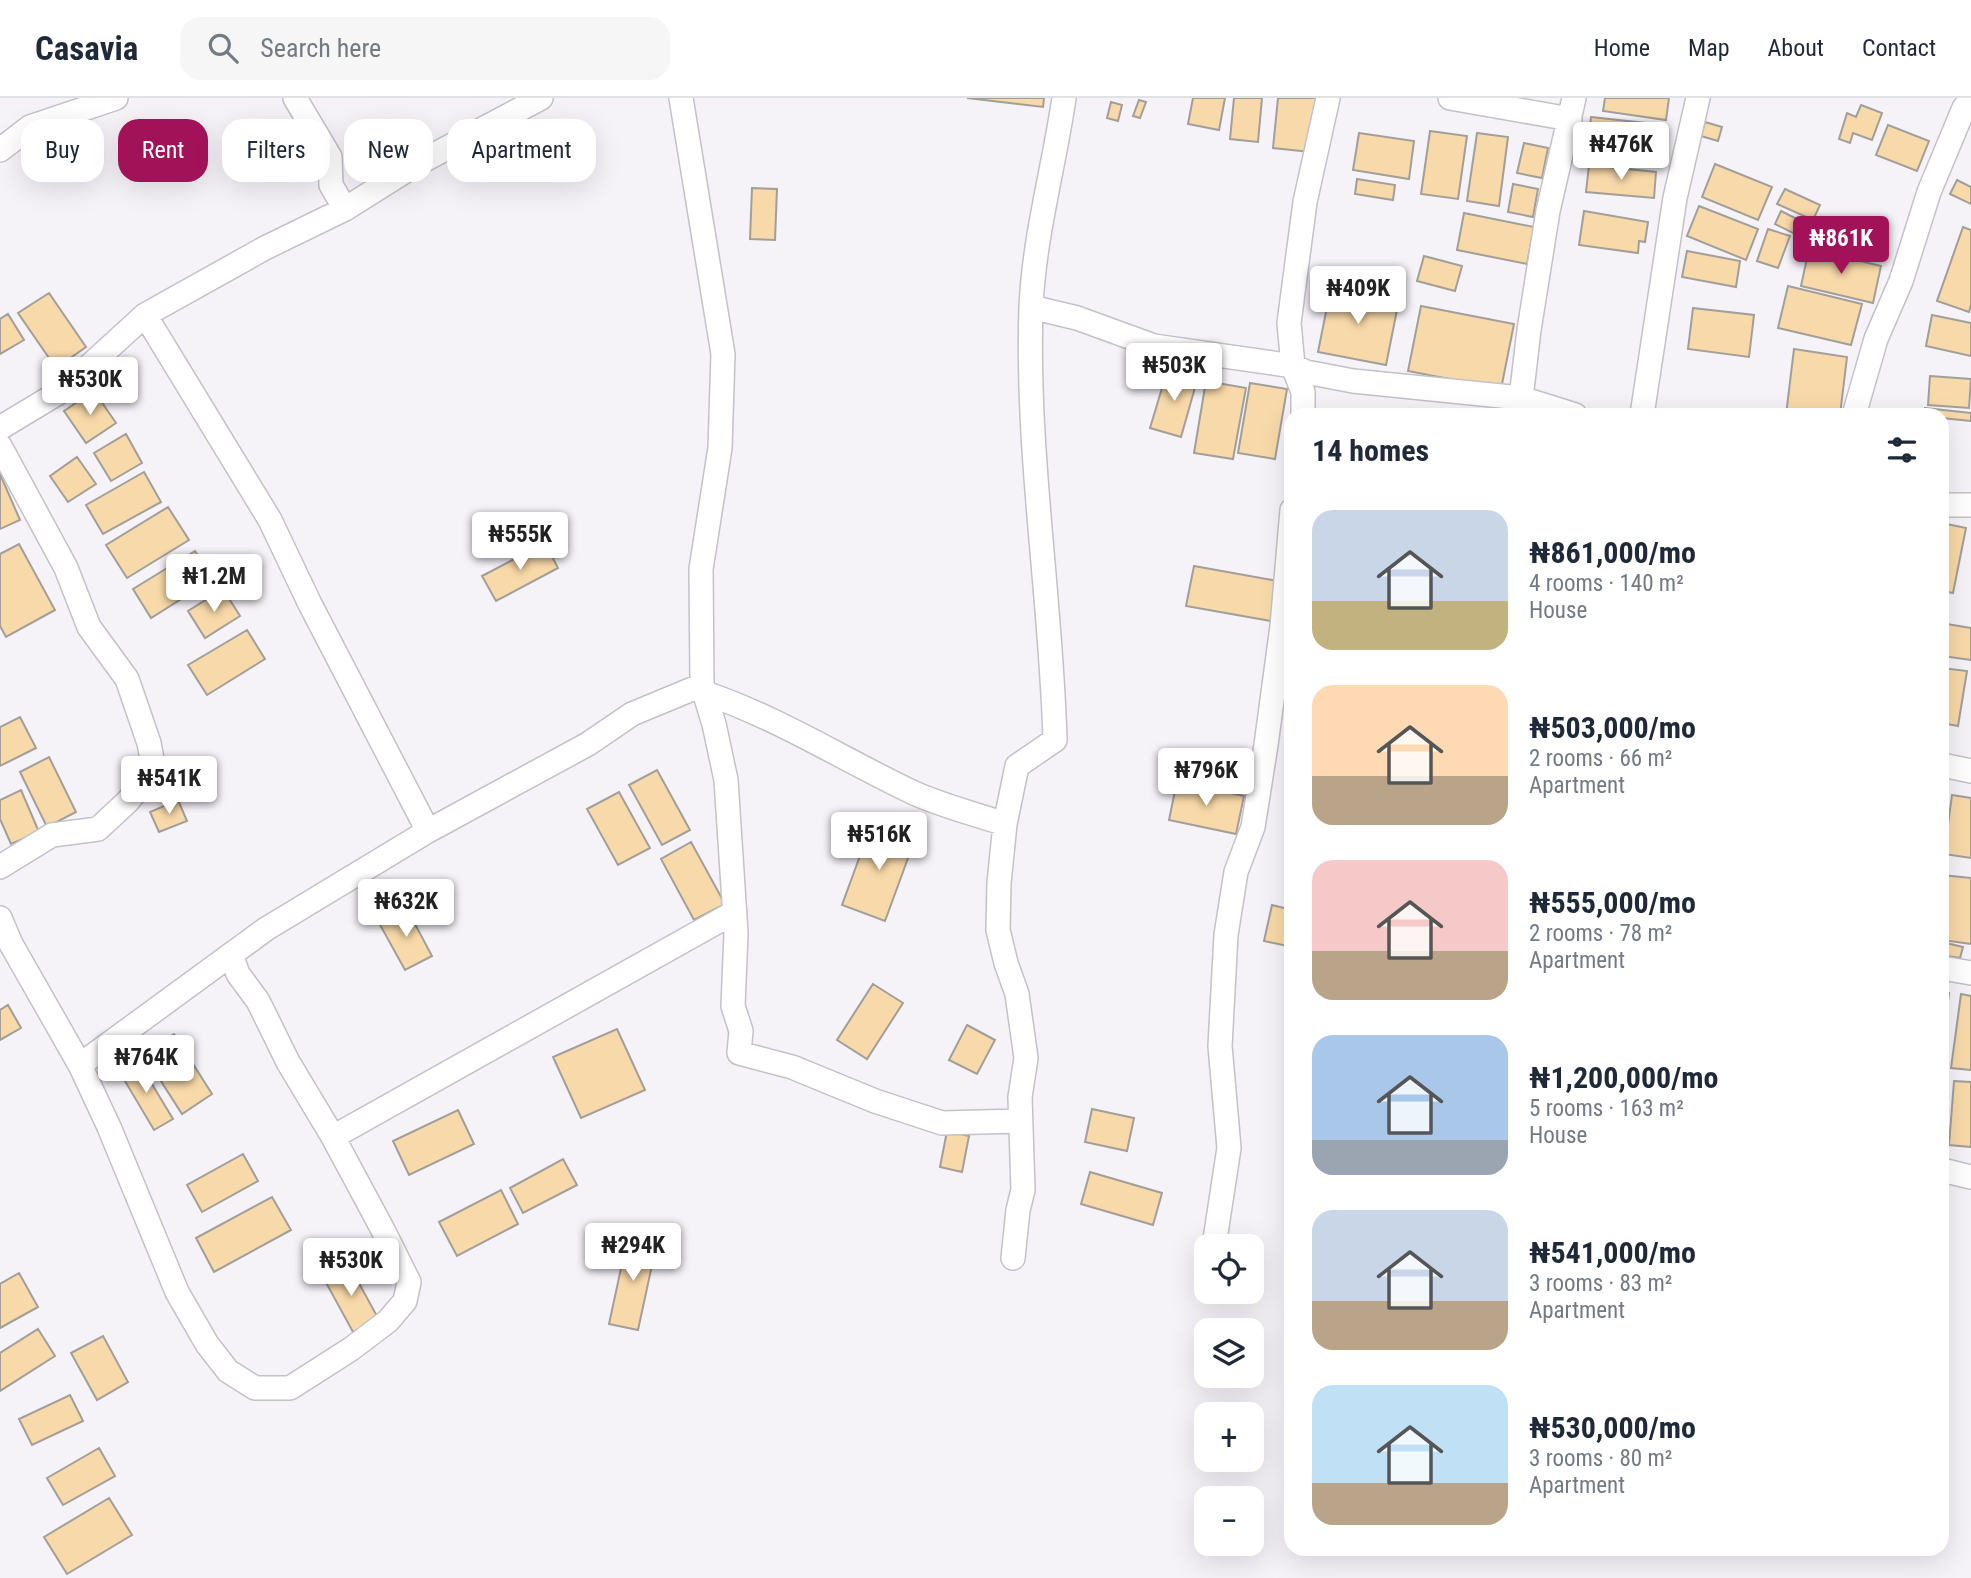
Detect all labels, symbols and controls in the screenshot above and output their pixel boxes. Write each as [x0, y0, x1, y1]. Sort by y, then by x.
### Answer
search box [180, 17, 670, 80]
text: Casavia [35, 29, 138, 68]
icon: search [204, 29, 242, 67]
text: Search here [260, 33, 381, 63]
text: Home [1594, 34, 1650, 62]
text: Map [1688, 34, 1730, 62]
text: About [1768, 34, 1824, 62]
text: Contact [1862, 34, 1936, 62]
chip: Buy [21, 119, 104, 182]
chip: Rent [118, 119, 208, 182]
chip: Filters [222, 119, 330, 182]
chip: New [344, 119, 433, 182]
chip: Apartment [447, 119, 596, 182]
pin: ₦476K [1572, 122, 1670, 182]
text: ₦476K [1589, 131, 1653, 158]
pin: ₦861K [1792, 216, 1890, 276]
text: ₦861K [1809, 225, 1873, 252]
pin: ₦409K [1309, 266, 1407, 326]
text: ₦409K [1326, 275, 1390, 302]
pin: ₦503K [1125, 344, 1223, 403]
text: ₦503K [1142, 352, 1206, 379]
pin: ₦530K [41, 358, 139, 417]
text: ₦530K [58, 366, 122, 393]
icon: filters [1883, 431, 1921, 469]
text: 14 homes [1312, 433, 1429, 468]
pin: ₦555K [471, 512, 569, 572]
text: ₦555K [488, 521, 552, 548]
text: ₦861,000/mo [1529, 535, 1696, 570]
icon: home [1368, 538, 1452, 622]
pin: ₦1.2M [165, 554, 263, 614]
text: ₦1.2M [182, 563, 246, 590]
text: 4 rooms · 140 m² [1529, 570, 1684, 597]
text: House [1529, 597, 1587, 624]
text: ₦503,000/mo [1529, 710, 1696, 745]
icon: home [1368, 713, 1452, 797]
text: 2 rooms · 66 m² [1529, 745, 1672, 772]
pin: ₦796K [1157, 748, 1255, 808]
pin: ₦541K [120, 756, 218, 816]
text: ₦796K [1174, 757, 1238, 784]
text: ₦541K [137, 765, 201, 792]
text: Apartment [1529, 772, 1625, 799]
pin: ₦516K [830, 812, 928, 872]
text: ₦516K [847, 821, 911, 848]
pin: ₦632K [357, 880, 455, 939]
text: ₦555,000/mo [1529, 885, 1696, 920]
text: ₦632K [374, 888, 438, 915]
icon: home [1368, 888, 1452, 972]
text: 2 rooms · 78 m² [1529, 920, 1672, 947]
text: Apartment [1529, 947, 1625, 974]
pin: ₦764K [97, 1035, 195, 1095]
text: ₦764K [114, 1044, 178, 1071]
text: ₦1,200,000/mo [1529, 1060, 1718, 1095]
icon: home [1368, 1063, 1452, 1147]
text: 5 rooms · 163 m² [1529, 1095, 1684, 1122]
text: House [1529, 1122, 1587, 1149]
pin: ₦294K [584, 1224, 682, 1283]
text: ₦294K [601, 1232, 665, 1259]
map controls [1194, 1234, 1264, 1556]
button: locate [1194, 1234, 1264, 1304]
text: ₦541,000/mo [1529, 1235, 1696, 1270]
pin: ₦530K [302, 1238, 400, 1298]
icon: home [1368, 1238, 1452, 1322]
text: ₦530K [319, 1247, 383, 1274]
text: 3 rooms · 83 m² [1529, 1270, 1672, 1297]
text: Apartment [1529, 1297, 1625, 1324]
button: layers [1194, 1318, 1264, 1388]
button: + [1194, 1402, 1264, 1472]
text: ₦530,000/mo [1529, 1410, 1696, 1445]
icon: home [1368, 1413, 1452, 1497]
text: 3 rooms · 80 m² [1529, 1445, 1672, 1472]
text: Apartment [1529, 1472, 1625, 1499]
button: − [1194, 1486, 1264, 1556]

